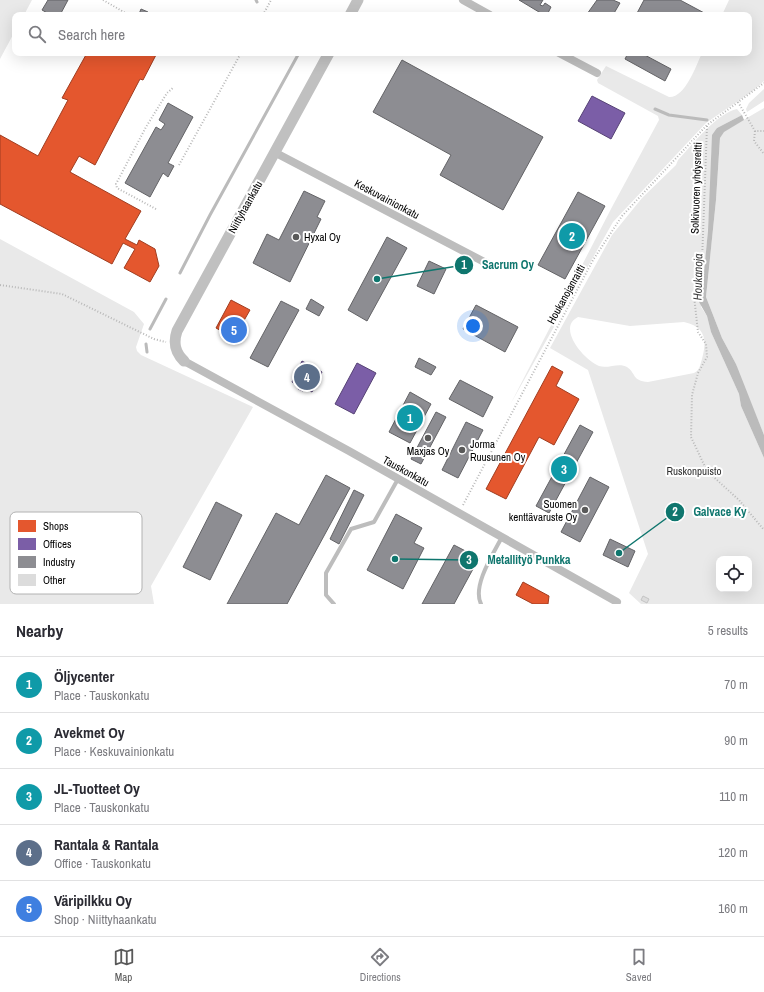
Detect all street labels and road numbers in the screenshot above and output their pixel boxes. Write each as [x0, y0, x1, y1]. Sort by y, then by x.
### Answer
street label: Solkivuoren yhdysreitti [687, 142, 705, 234]
street label: Keskuvainionkatu [352, 176, 422, 222]
street label: Niittyhaankatu [225, 178, 265, 236]
street label: Houkanojanraitti [544, 262, 588, 326]
street label: Tauskonkatu [380, 453, 432, 489]

